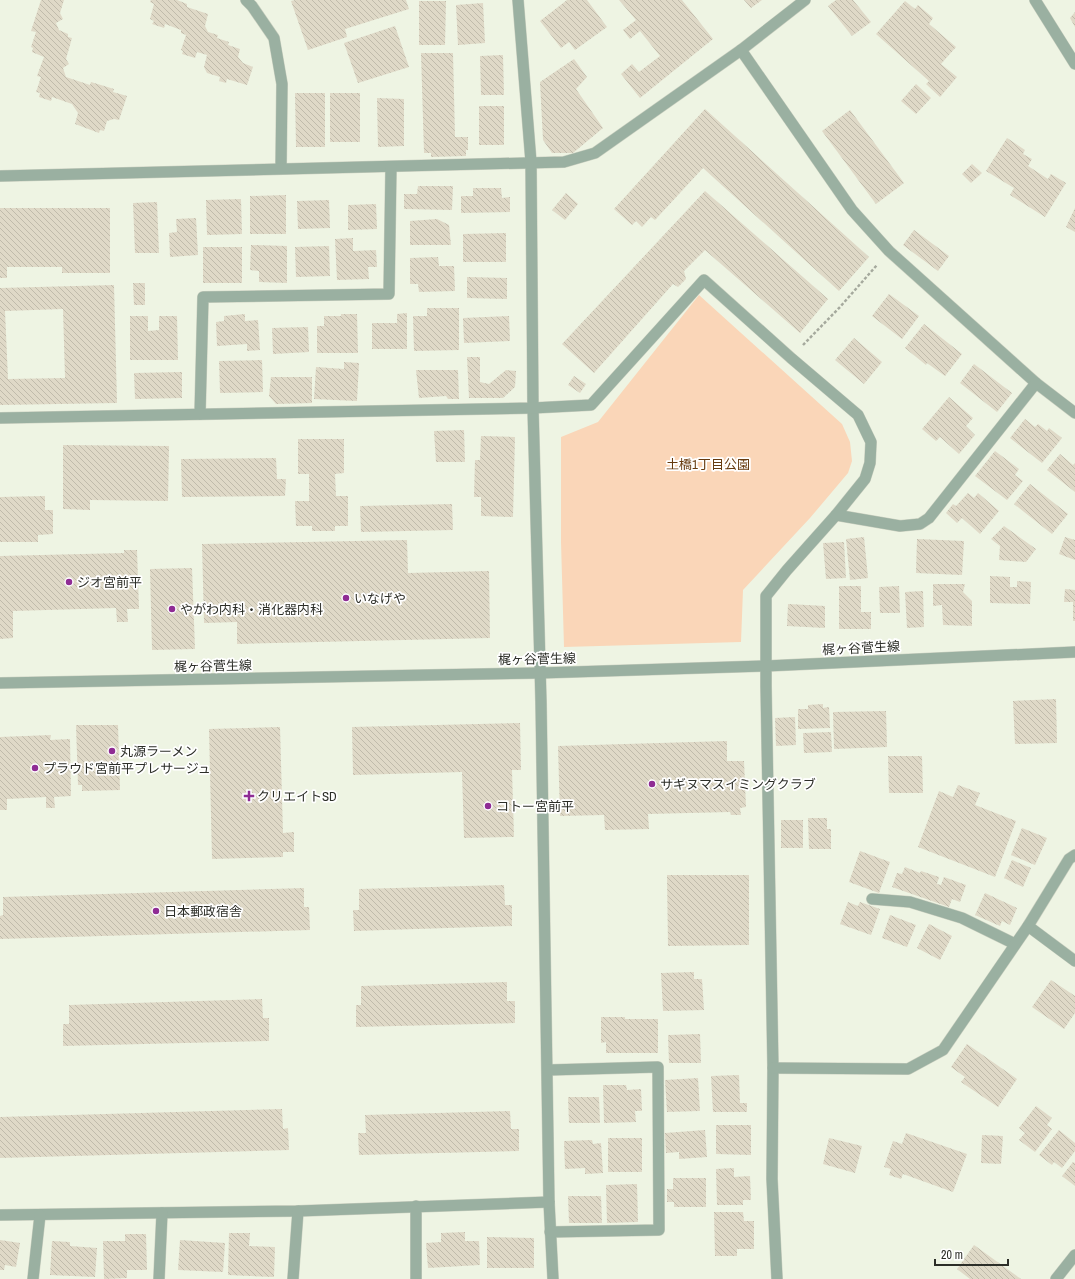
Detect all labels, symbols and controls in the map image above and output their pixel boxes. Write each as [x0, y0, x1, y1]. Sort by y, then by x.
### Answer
park label: 土橋1丁目公園 [666, 456, 750, 473]
place label: ジオ宮前平 [77, 574, 142, 591]
marker: ジオ宮前平 [64, 577, 74, 587]
place label: いなげや [354, 590, 406, 607]
marker: いなげや [341, 593, 351, 603]
place label: やがわ内科・消化器内科 [180, 601, 323, 618]
marker: やがわ内科・消化器内科 [167, 604, 177, 614]
street label: 梶ヶ谷菅生線 [822, 637, 900, 659]
street label: 梶ヶ谷菅生線 [498, 650, 576, 668]
street label: 梶ヶ谷菅生線 [174, 657, 252, 675]
place label: 丸源ラーメン [120, 743, 197, 760]
marker: 丸源ラーメン [107, 746, 117, 756]
place label: プラウド宮前平プレサージュ [43, 760, 211, 777]
marker: プラウド宮前平プレサージュ [30, 763, 40, 773]
place label: サギヌマスイミングクラブ [660, 776, 816, 793]
marker: サギヌマスイミングクラブ [647, 779, 657, 789]
place label: クリエイトSD [257, 788, 337, 805]
marker: クリエイトSD [244, 791, 254, 801]
place label: コトー宮前平 [496, 798, 574, 815]
marker: コトー宮前平 [483, 801, 493, 811]
place label: 日本郵政宿舎 [164, 903, 242, 920]
marker: 日本郵政宿舎 [151, 906, 161, 916]
scale bar [935, 1241, 1008, 1267]
text: 20 m [941, 1247, 963, 1263]

